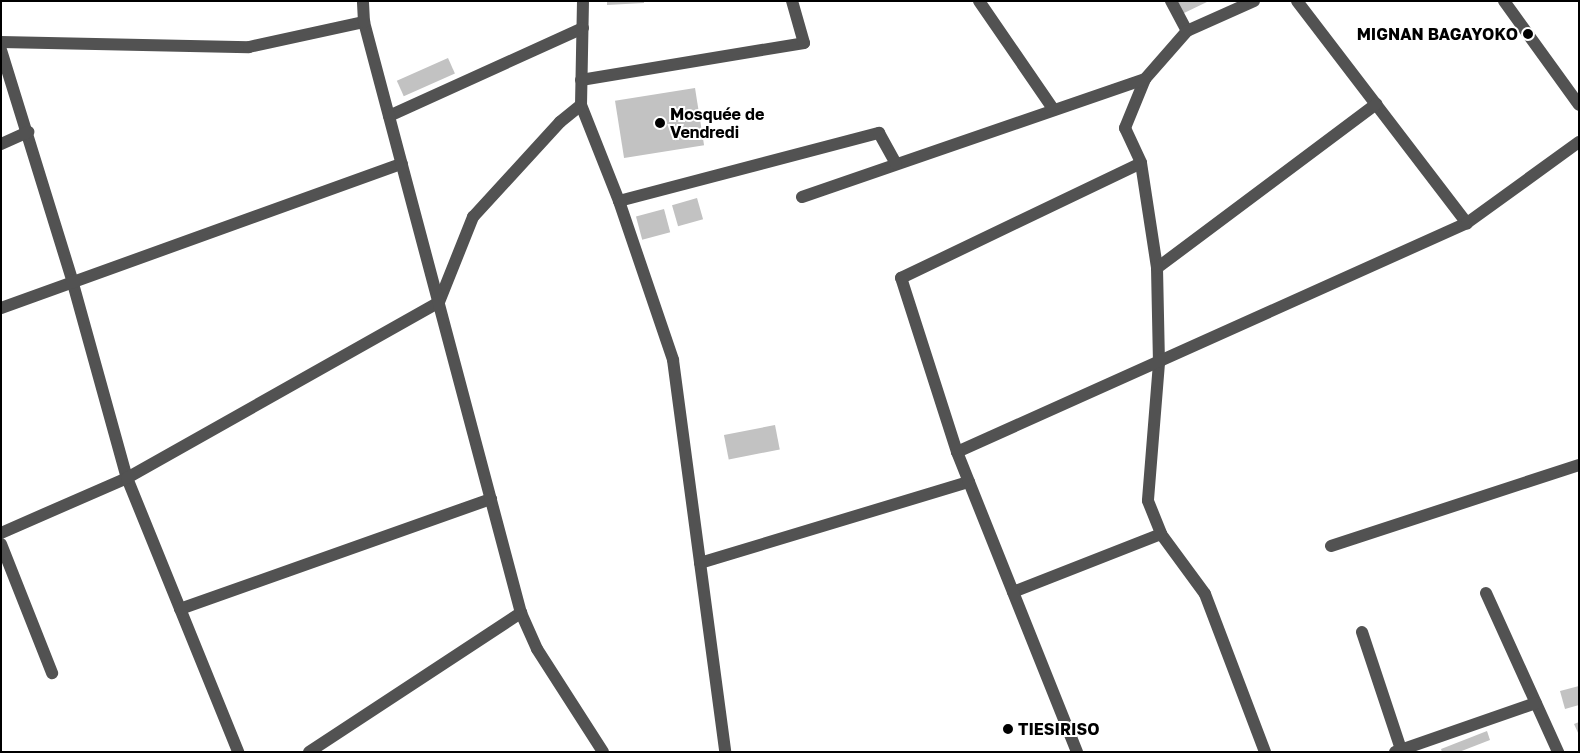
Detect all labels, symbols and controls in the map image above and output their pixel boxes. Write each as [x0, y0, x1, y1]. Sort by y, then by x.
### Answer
place label: MIGNAN BAGAYOKO [1357, 24, 1518, 44]
marker: MIGNAN BAGAYOKO [1522, 28, 1534, 40]
place label: Mosquée de Vendredi [670, 104, 764, 142]
marker: Mosquée de Vendredi [654, 117, 666, 129]
place label: TIESIRISO [1018, 719, 1100, 739]
marker: TIESIRISO [1002, 723, 1014, 735]

